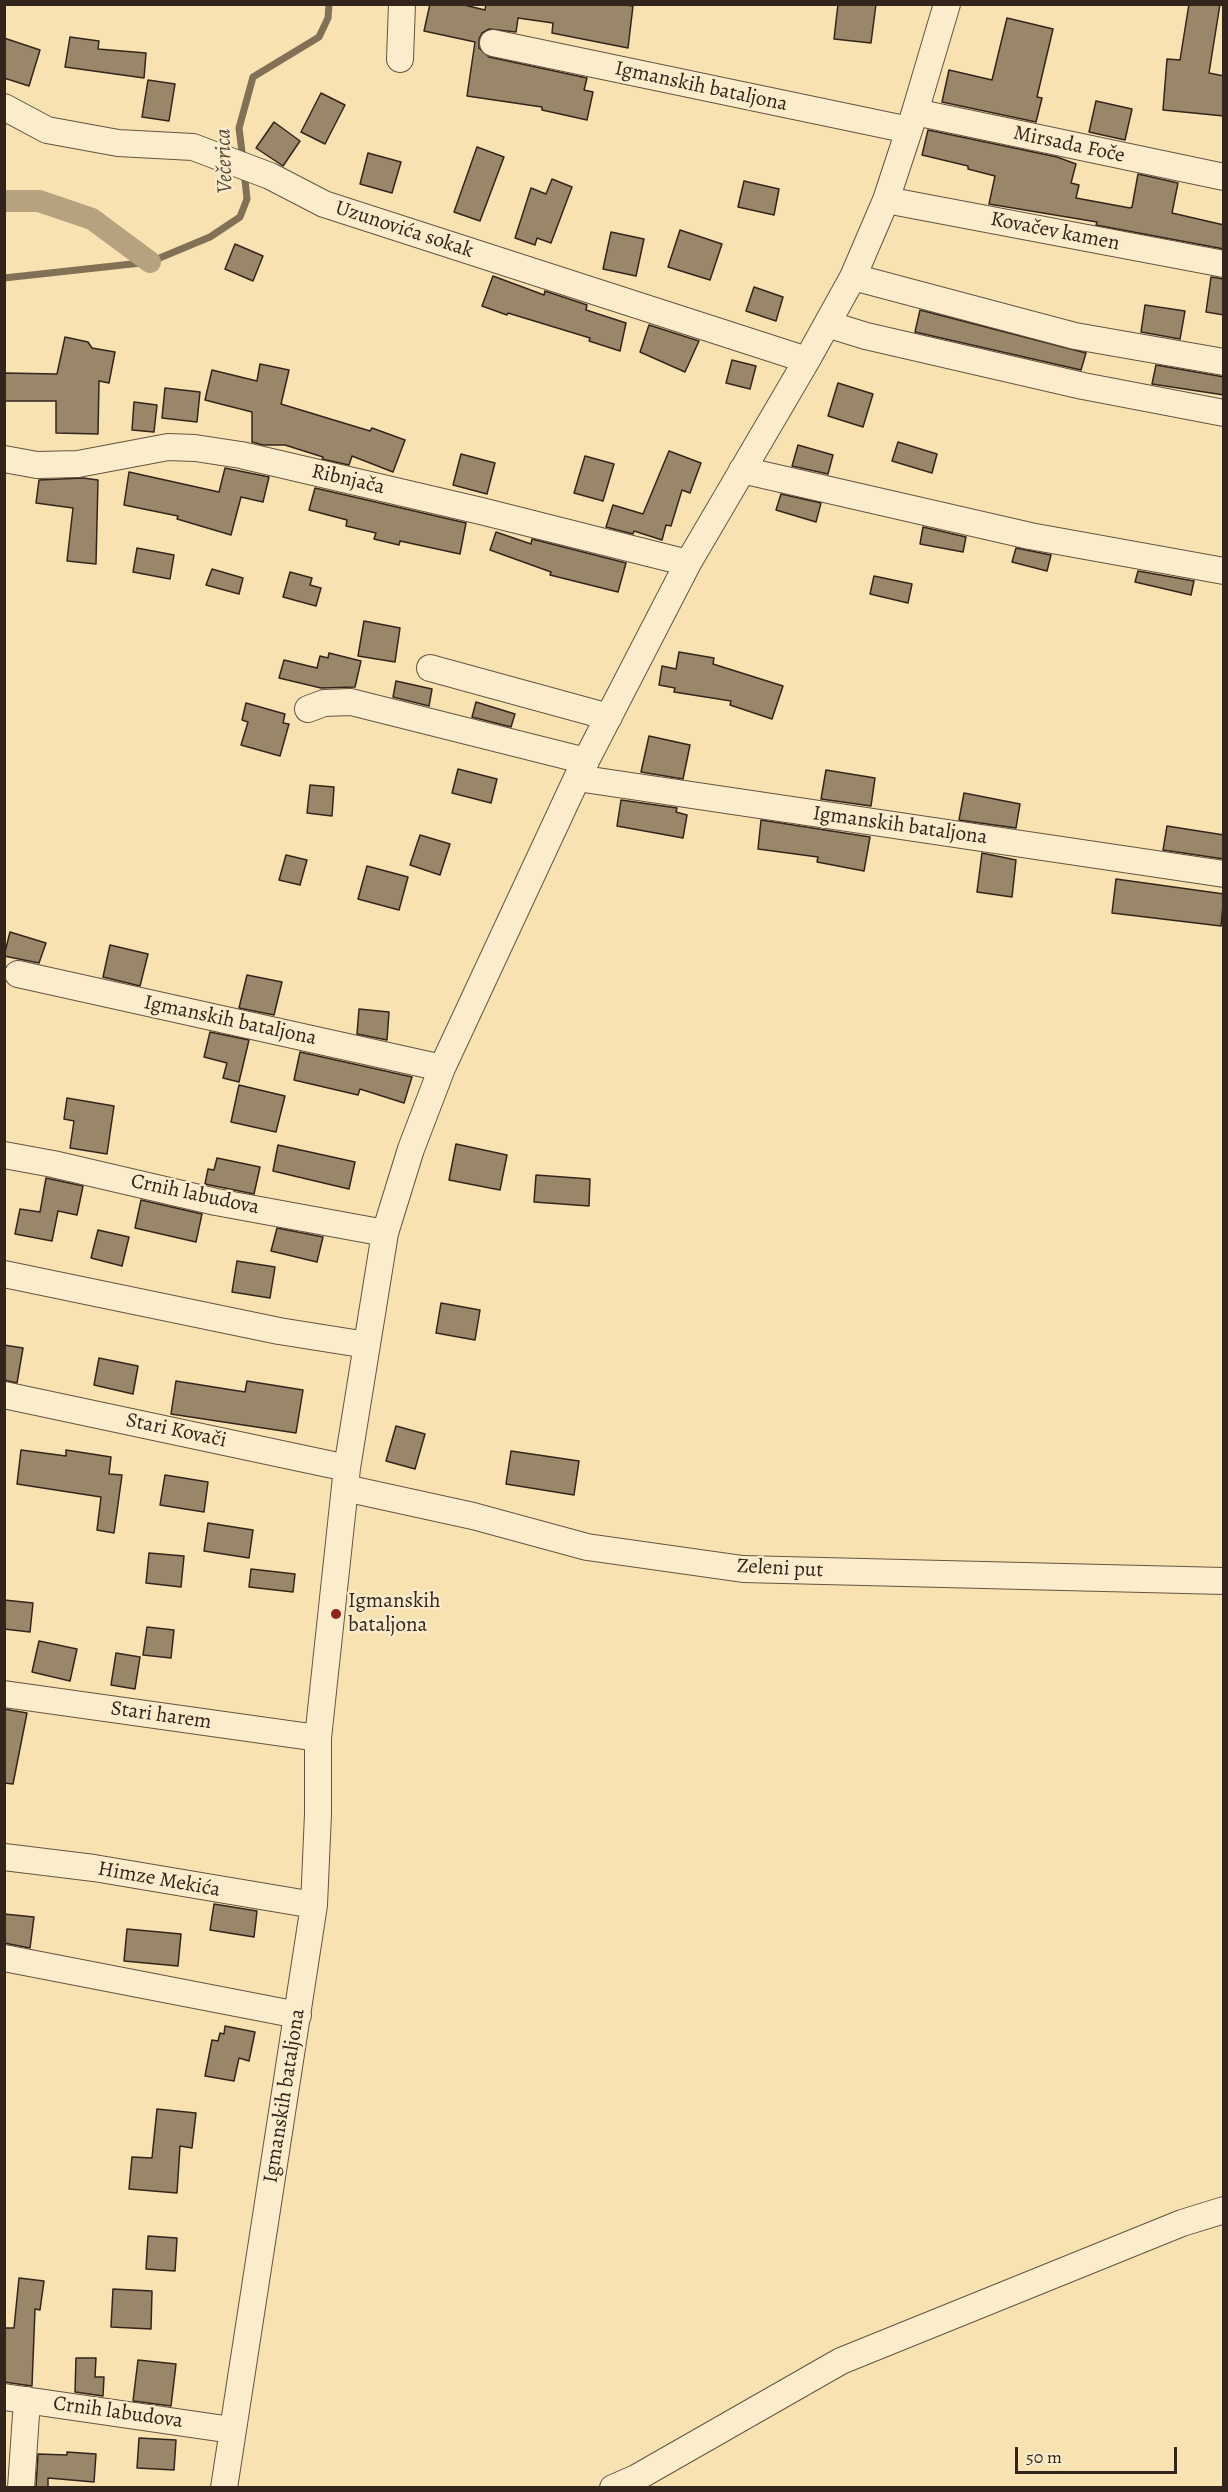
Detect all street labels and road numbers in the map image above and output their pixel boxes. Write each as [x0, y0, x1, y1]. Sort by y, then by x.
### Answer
street label: Igmanskih bataljona [612, 56, 790, 118]
street label: Mirsada Foče [1011, 121, 1127, 169]
street label: Uzunovića sokak [332, 196, 476, 264]
street label: Kovačev kamen [988, 207, 1122, 257]
street label: Ribnjača [309, 459, 387, 501]
street label: Igmanskih bataljona [811, 801, 989, 851]
street label: Igmanskih bataljona [141, 990, 319, 1052]
street label: Crnih labudova [128, 1169, 262, 1221]
street label: Stari Kovači [123, 1408, 229, 1454]
street label: Zeleni put [736, 1554, 824, 1584]
street label: Stari harem [109, 1696, 213, 1736]
street label: Himze Mekića [96, 1857, 222, 1903]
street label: Igmanskih bataljona [259, 2007, 311, 2185]
street label: Crnih labudova [52, 2391, 184, 2435]

